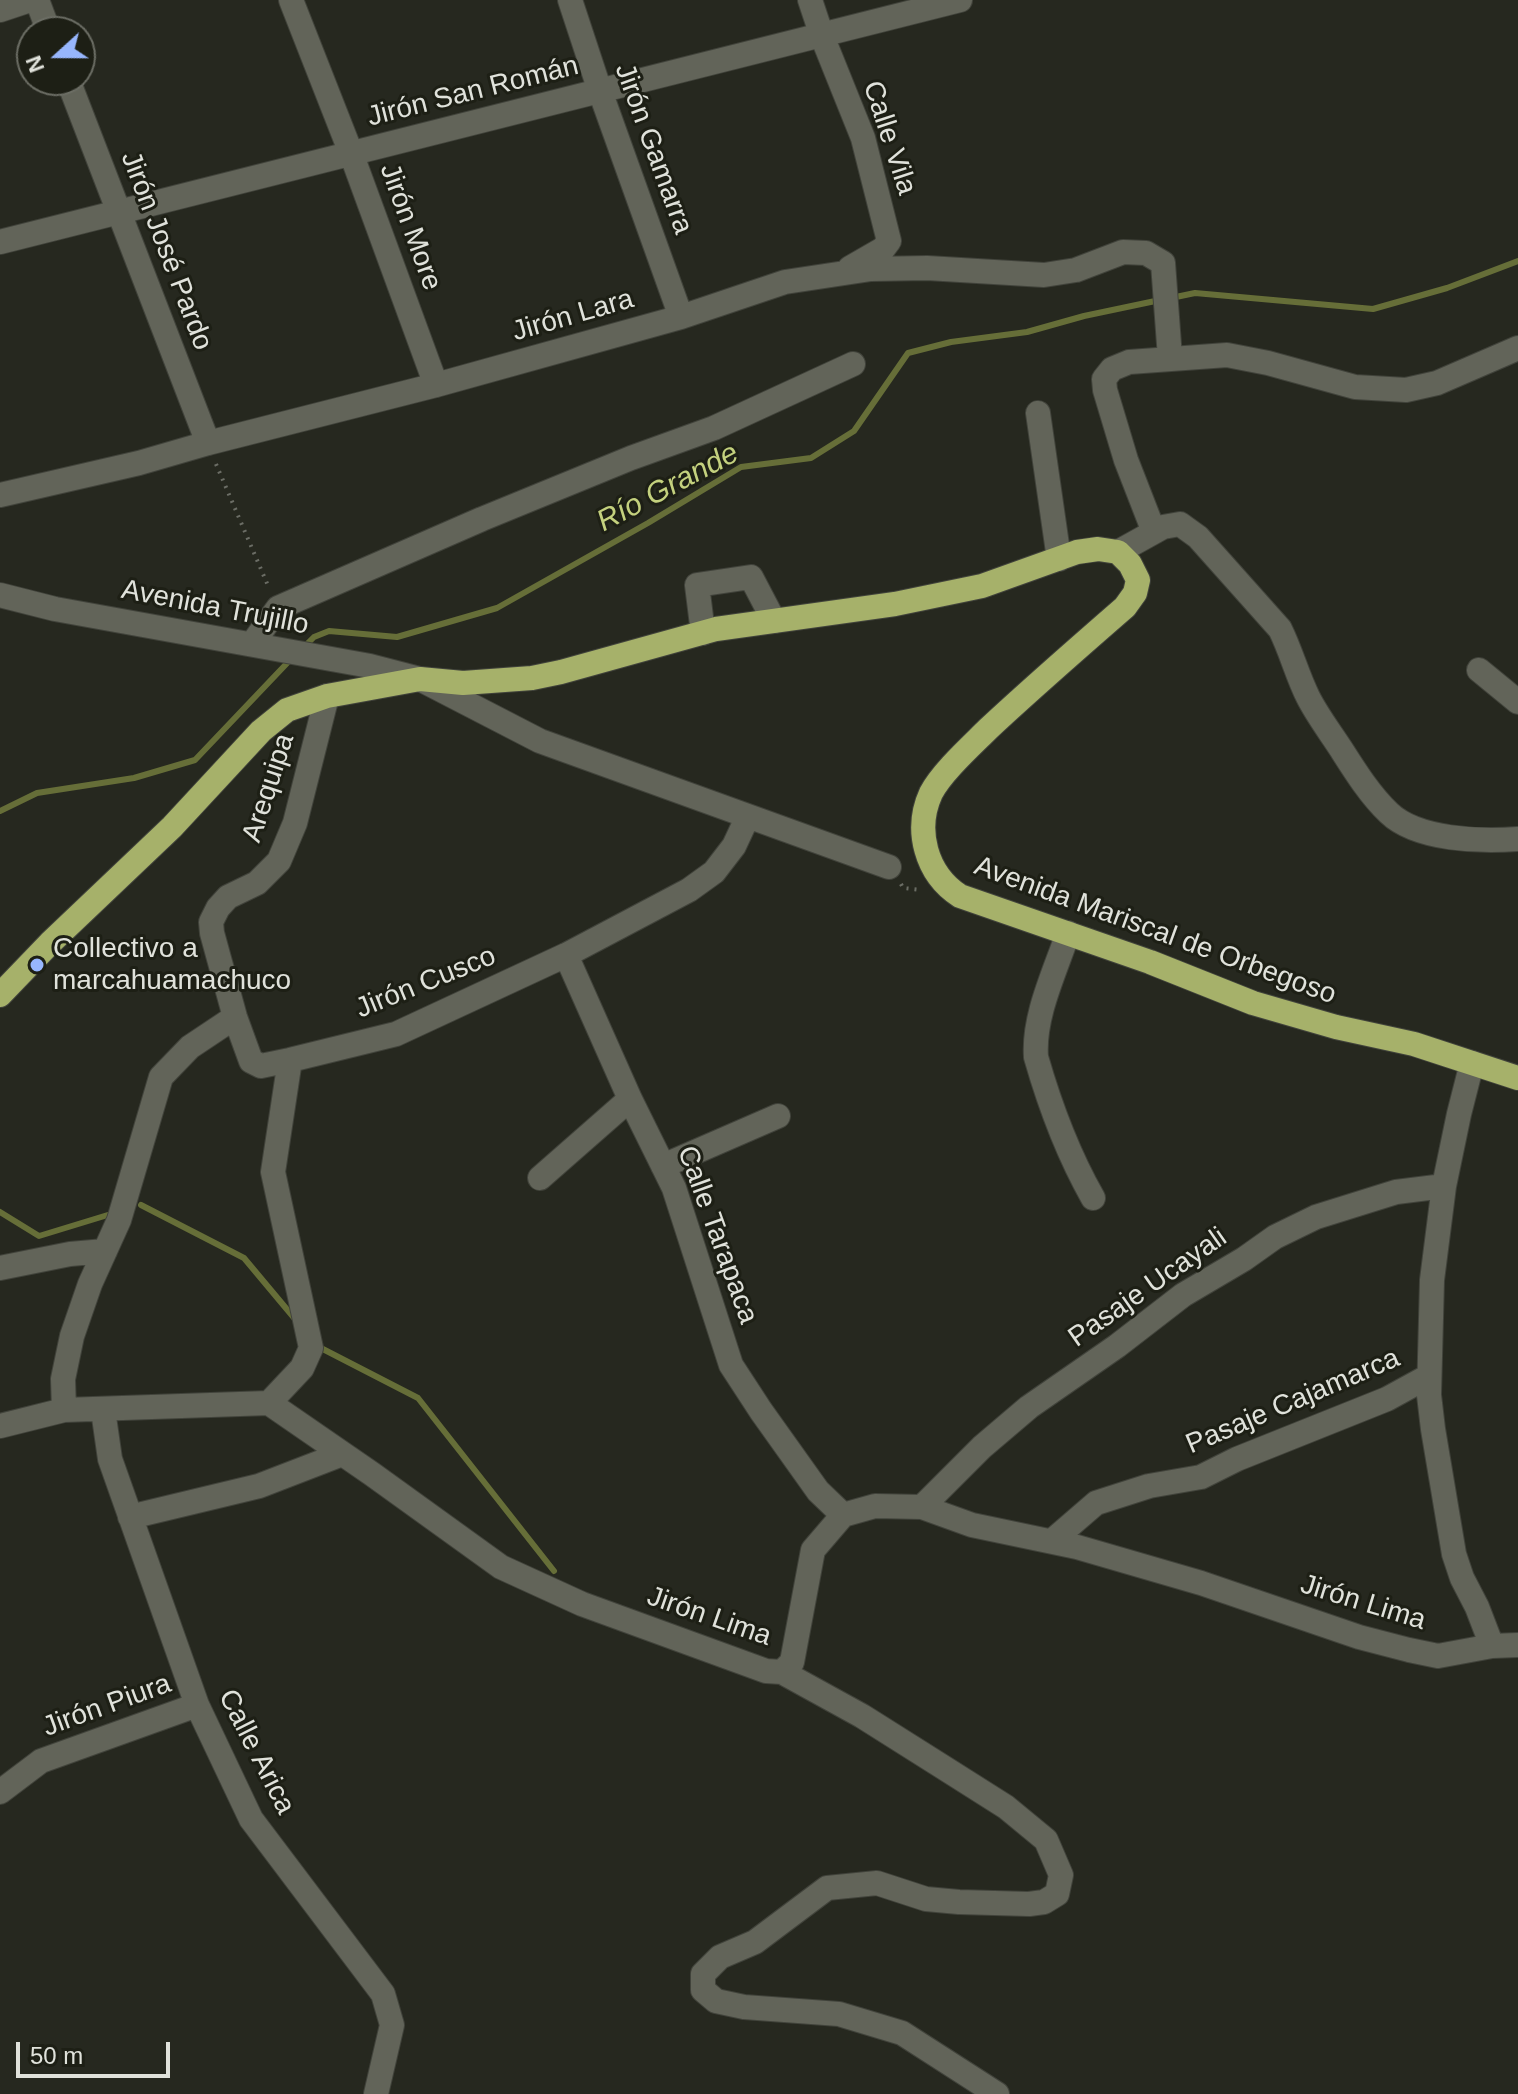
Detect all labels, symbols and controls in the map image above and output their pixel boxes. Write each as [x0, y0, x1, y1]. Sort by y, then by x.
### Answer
north arrow [16, 16, 96, 96]
street label: Jirón San Román [364, 50, 582, 134]
text: N [20, 52, 50, 76]
street label: Jirón Gamarra [607, 59, 699, 239]
street label: Calle Vila [855, 77, 923, 199]
street label: Jirón José Pardo [113, 147, 219, 355]
street label: Jirón More [372, 159, 448, 295]
street label: Jirón Lara [509, 283, 637, 349]
water label: Río Grande [591, 436, 745, 540]
street label: Avenida Trujillo [119, 573, 311, 643]
street label: Arequipa [236, 730, 302, 846]
street label: Avenida Mariscal de Orbegoso [970, 850, 1340, 1012]
place label: Collectivo a marcahuamachuco [53, 932, 291, 998]
street label: Jirón Cusco [351, 940, 501, 1026]
marker: Collectivo a marcahuamachuco [28, 956, 46, 974]
street label: Calle Tarapaca [669, 1142, 765, 1328]
street label: Pasaje Ucayali [1063, 1221, 1233, 1355]
street label: Pasaje Cajamarca [1181, 1342, 1405, 1462]
street label: Jirón Lima [1296, 1568, 1430, 1638]
street label: Jirón Lima [642, 1580, 776, 1654]
street label: Jirón Piura [38, 1667, 176, 1745]
street label: Calle Arica [210, 1684, 302, 1820]
scale bar [20, 2026, 174, 2076]
text: 50 m [30, 2042, 83, 2069]

